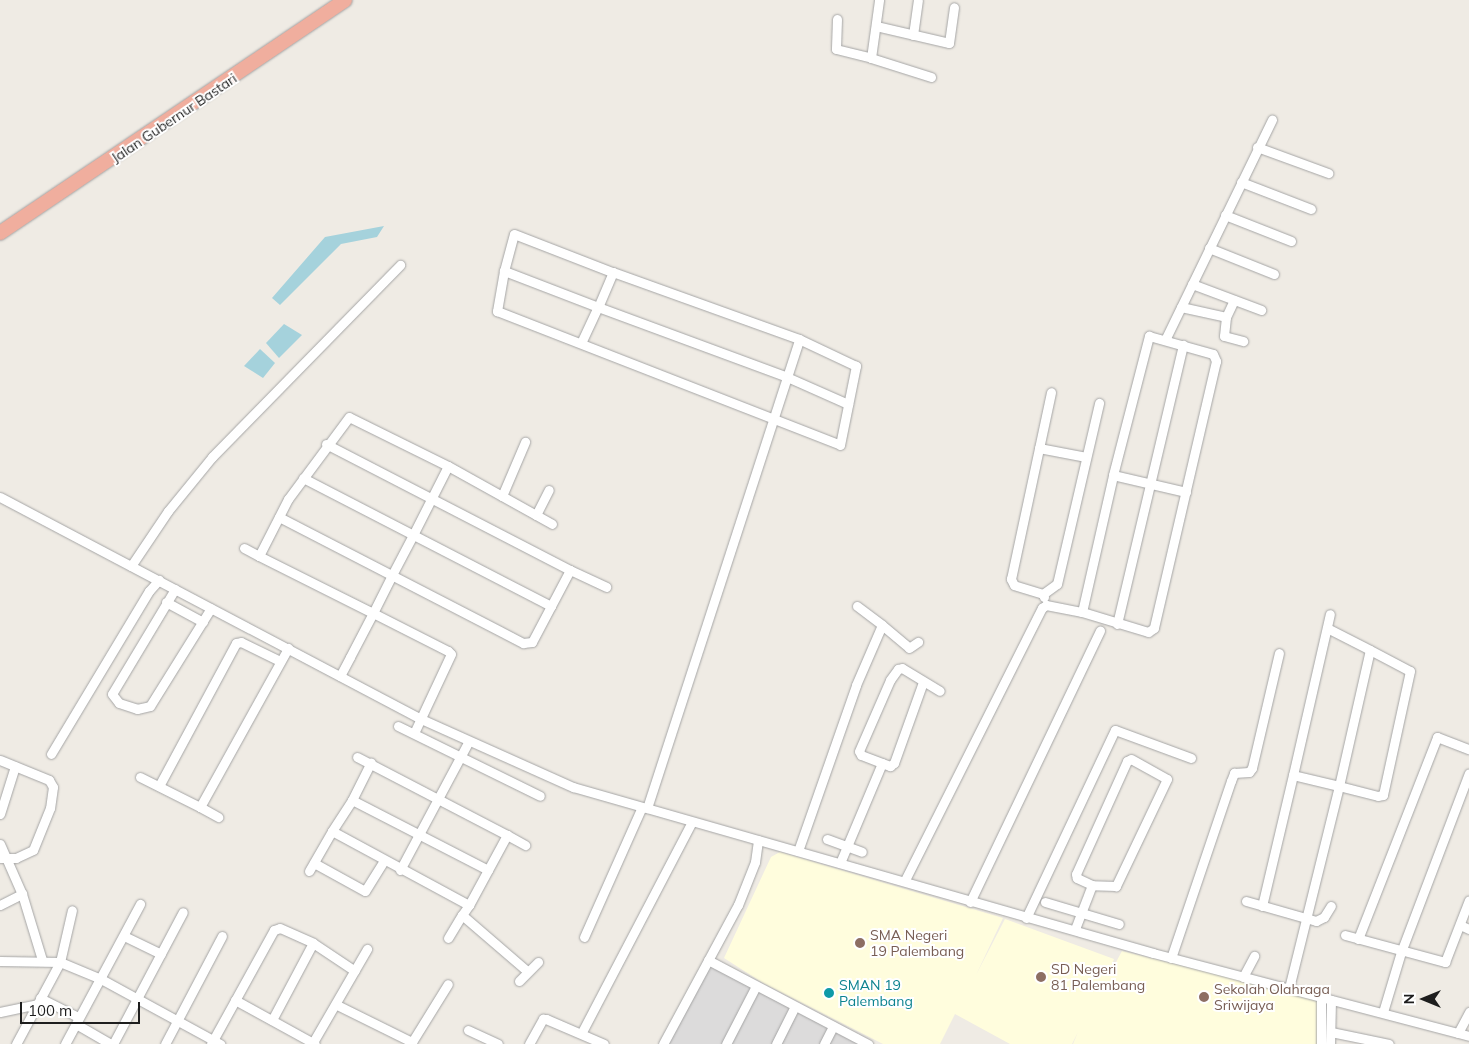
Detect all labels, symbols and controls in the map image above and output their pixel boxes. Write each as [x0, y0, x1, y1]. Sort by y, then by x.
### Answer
street label: Jalan Gubernur Bastari [108, 70, 240, 166]
place label: SMA Negeri 19 Palembang [870, 927, 964, 960]
marker: SMA Negeri 19 Palembang [854, 937, 866, 949]
place label: SD Negeri 81 Palembang [1051, 961, 1145, 994]
marker: SD Negeri 81 Palembang [1035, 971, 1047, 983]
north arrow [1399, 974, 1449, 1024]
place label: SMAN 19 Palembang [839, 977, 913, 1010]
place label: Sekolah Olahraga Sriwijaya [1214, 981, 1330, 1014]
marker: SMAN 19 Palembang [823, 987, 835, 999]
marker: Sekolah Olahraga Sriwijaya [1198, 991, 1210, 1003]
scale bar [22, 992, 142, 1024]
text: N [1400, 994, 1418, 1004]
text: 100 m [28, 1001, 72, 1020]

